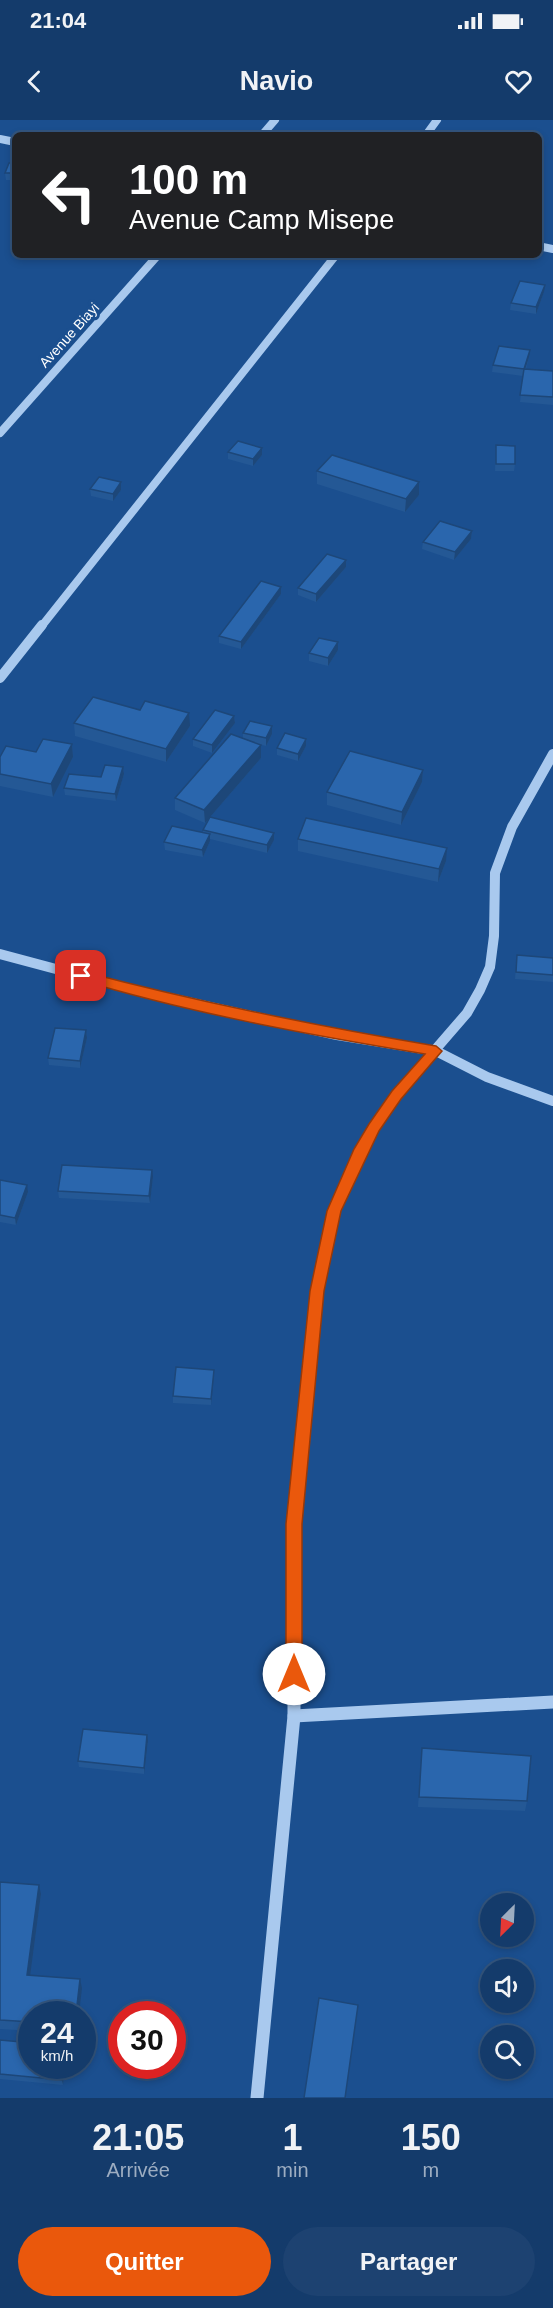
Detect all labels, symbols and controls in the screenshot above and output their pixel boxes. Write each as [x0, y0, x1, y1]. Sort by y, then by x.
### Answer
text: 21:04 [30, 8, 86, 33]
icon: back [18, 65, 51, 98]
icon: heart [502, 65, 535, 98]
text: Navio [240, 66, 313, 96]
icon: left [30, 156, 108, 234]
text: 100 m [129, 156, 248, 203]
text: Avenue Camp Misepe [129, 205, 394, 235]
street label: Avenue Biayi [36, 299, 102, 371]
pin [55, 950, 106, 1001]
icon: arrive [64, 959, 97, 992]
position arrow [262, 1642, 326, 1706]
north arrow [480, 1893, 534, 1947]
map controls [480, 1893, 534, 2079]
button: sound [480, 1959, 534, 2013]
speed limit sign: 30 [108, 2001, 186, 2079]
text: 24 [40, 2016, 74, 2049]
button: search [480, 2025, 534, 2079]
text: km/h [41, 2047, 73, 2064]
text: 21:05 [92, 2117, 184, 2158]
text: 1 [282, 2117, 302, 2158]
text: 150 [401, 2117, 461, 2158]
text: Arrivée [107, 2159, 170, 2181]
text: min [276, 2159, 309, 2181]
text: m [422, 2159, 439, 2181]
button: Quitter [18, 2227, 271, 2296]
button: Partager [283, 2227, 535, 2296]

